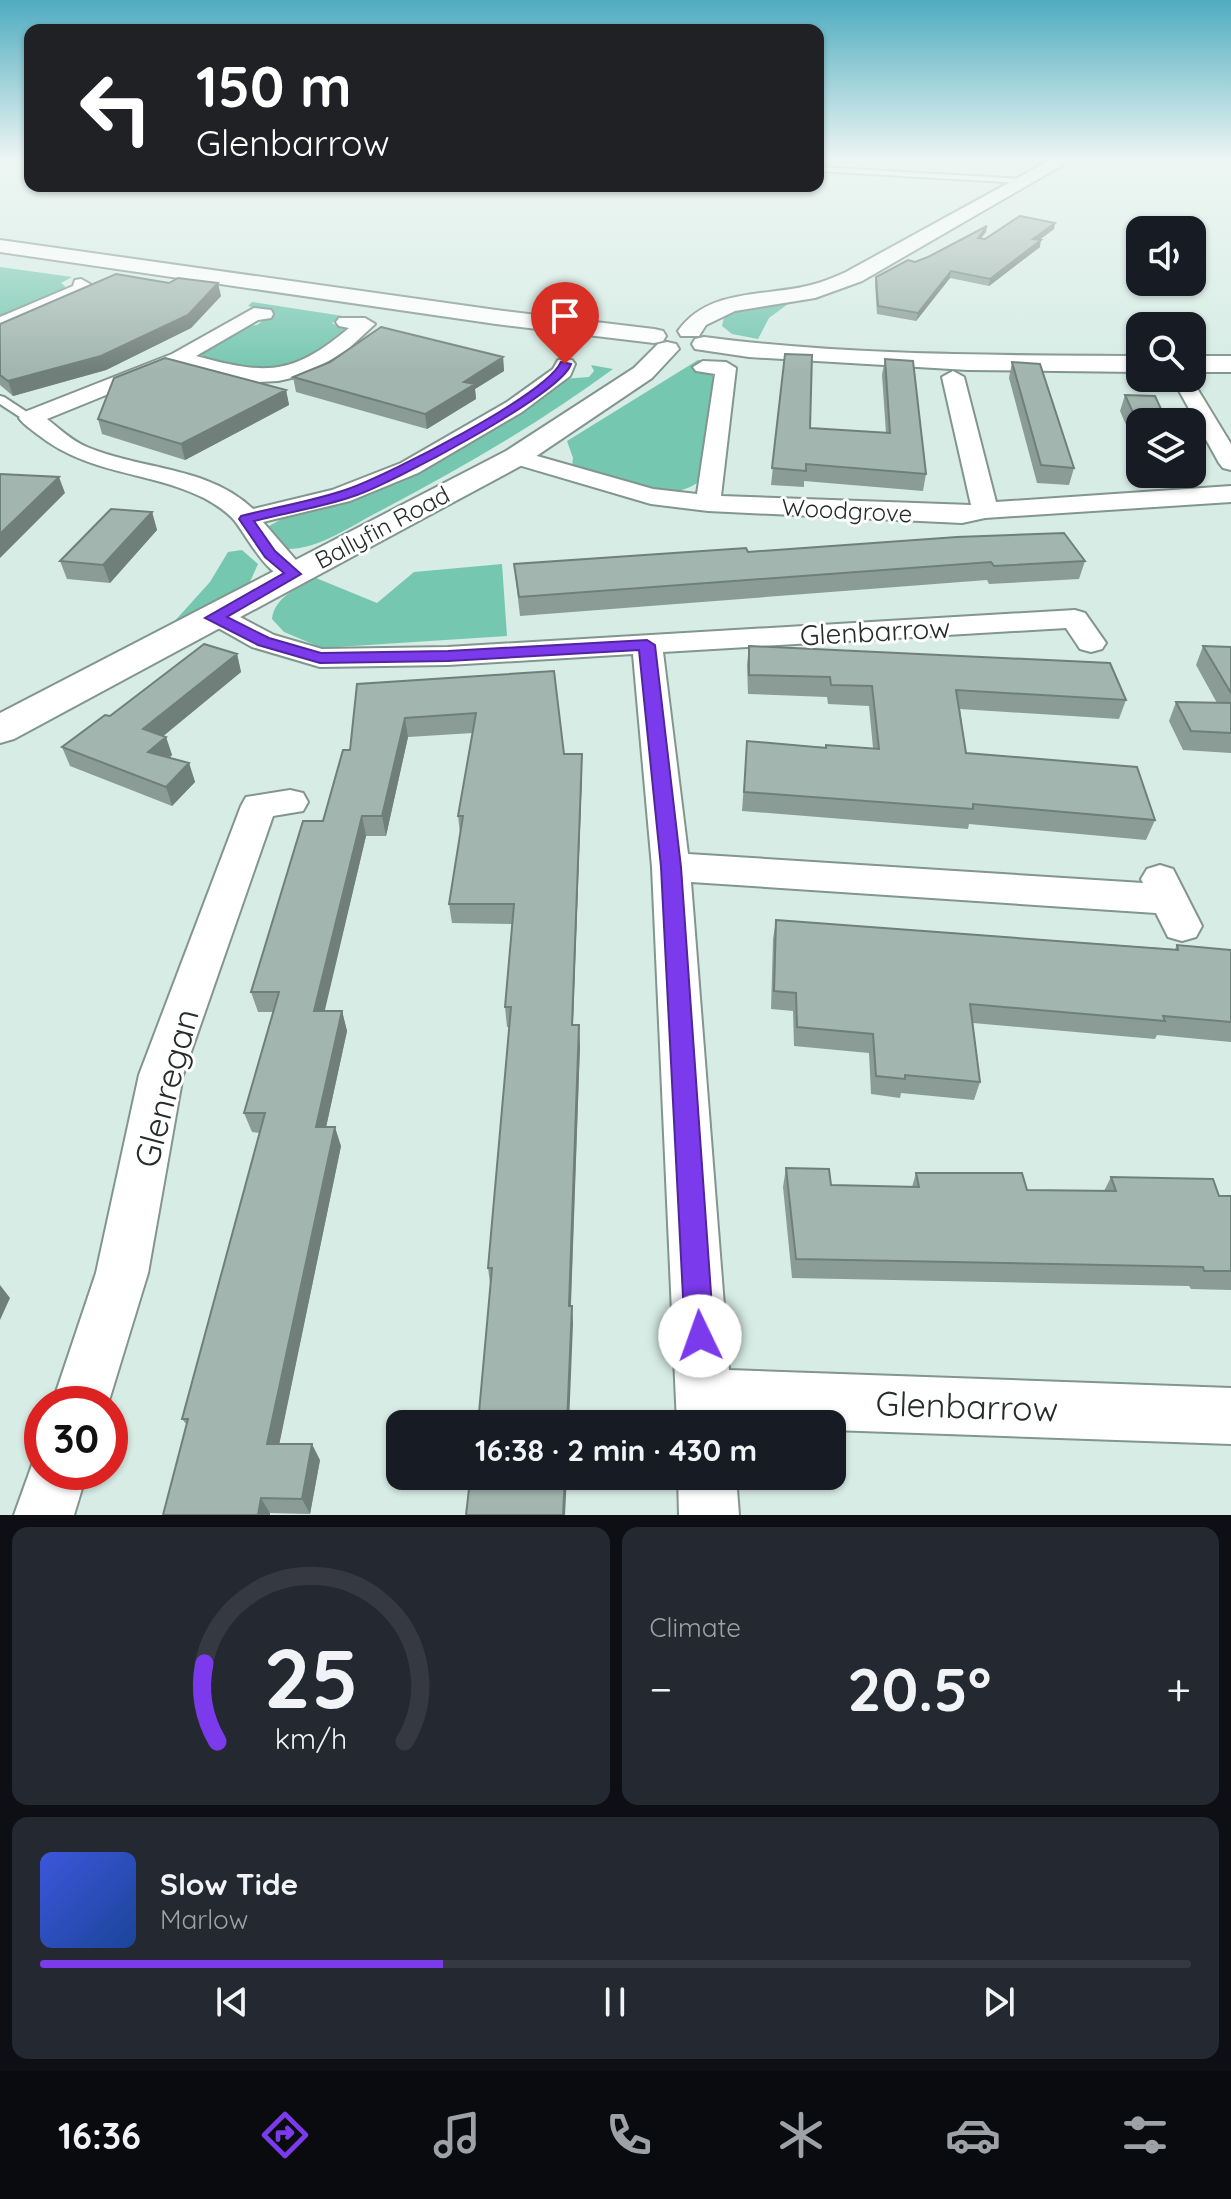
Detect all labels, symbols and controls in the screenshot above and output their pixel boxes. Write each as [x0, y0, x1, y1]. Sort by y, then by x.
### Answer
text: 150 m [196, 51, 352, 121]
icon: left [64, 56, 168, 160]
text: Glenbarrow [196, 120, 389, 165]
map controls [1126, 216, 1206, 488]
button: sound [1126, 216, 1206, 296]
pin [531, 282, 599, 364]
icon: arrive [543, 294, 587, 338]
button: search [1126, 312, 1206, 392]
button: layers [1126, 408, 1206, 488]
street label: Ballyfin Road [310, 479, 454, 575]
street label: Woodgrove [781, 492, 913, 528]
street label: Glenbarrow [799, 610, 951, 652]
street label: Glenregan [124, 1004, 208, 1172]
position arrow [658, 1294, 742, 1378]
street label: Glenbarrow [875, 1381, 1059, 1431]
speed limit sign: 30 [24, 1386, 128, 1490]
text: 16:38 · 2 min · 430 m [475, 1431, 757, 1469]
text: Climate [650, 1611, 741, 1644]
text: 25 [263, 1625, 358, 1729]
text: 20.5° [847, 1651, 991, 1726]
text: − [650, 1661, 672, 1716]
text: + [1166, 1661, 1191, 1716]
text: km/h [274, 1720, 347, 1756]
text: Slow Tide [160, 1865, 298, 1903]
text: Marlow [160, 1903, 248, 1936]
icon: previous [210, 1980, 254, 2024]
icon: pause [593, 1980, 637, 2024]
icon: next [977, 1980, 1021, 2024]
icon: directions [257, 2107, 313, 2163]
icon: music [429, 2107, 485, 2163]
icon: phone [601, 2107, 657, 2163]
icon: climate [773, 2107, 829, 2163]
icon: car [945, 2107, 1001, 2163]
icon: filters [1117, 2107, 1173, 2163]
text: 16:36 [58, 2113, 141, 2158]

